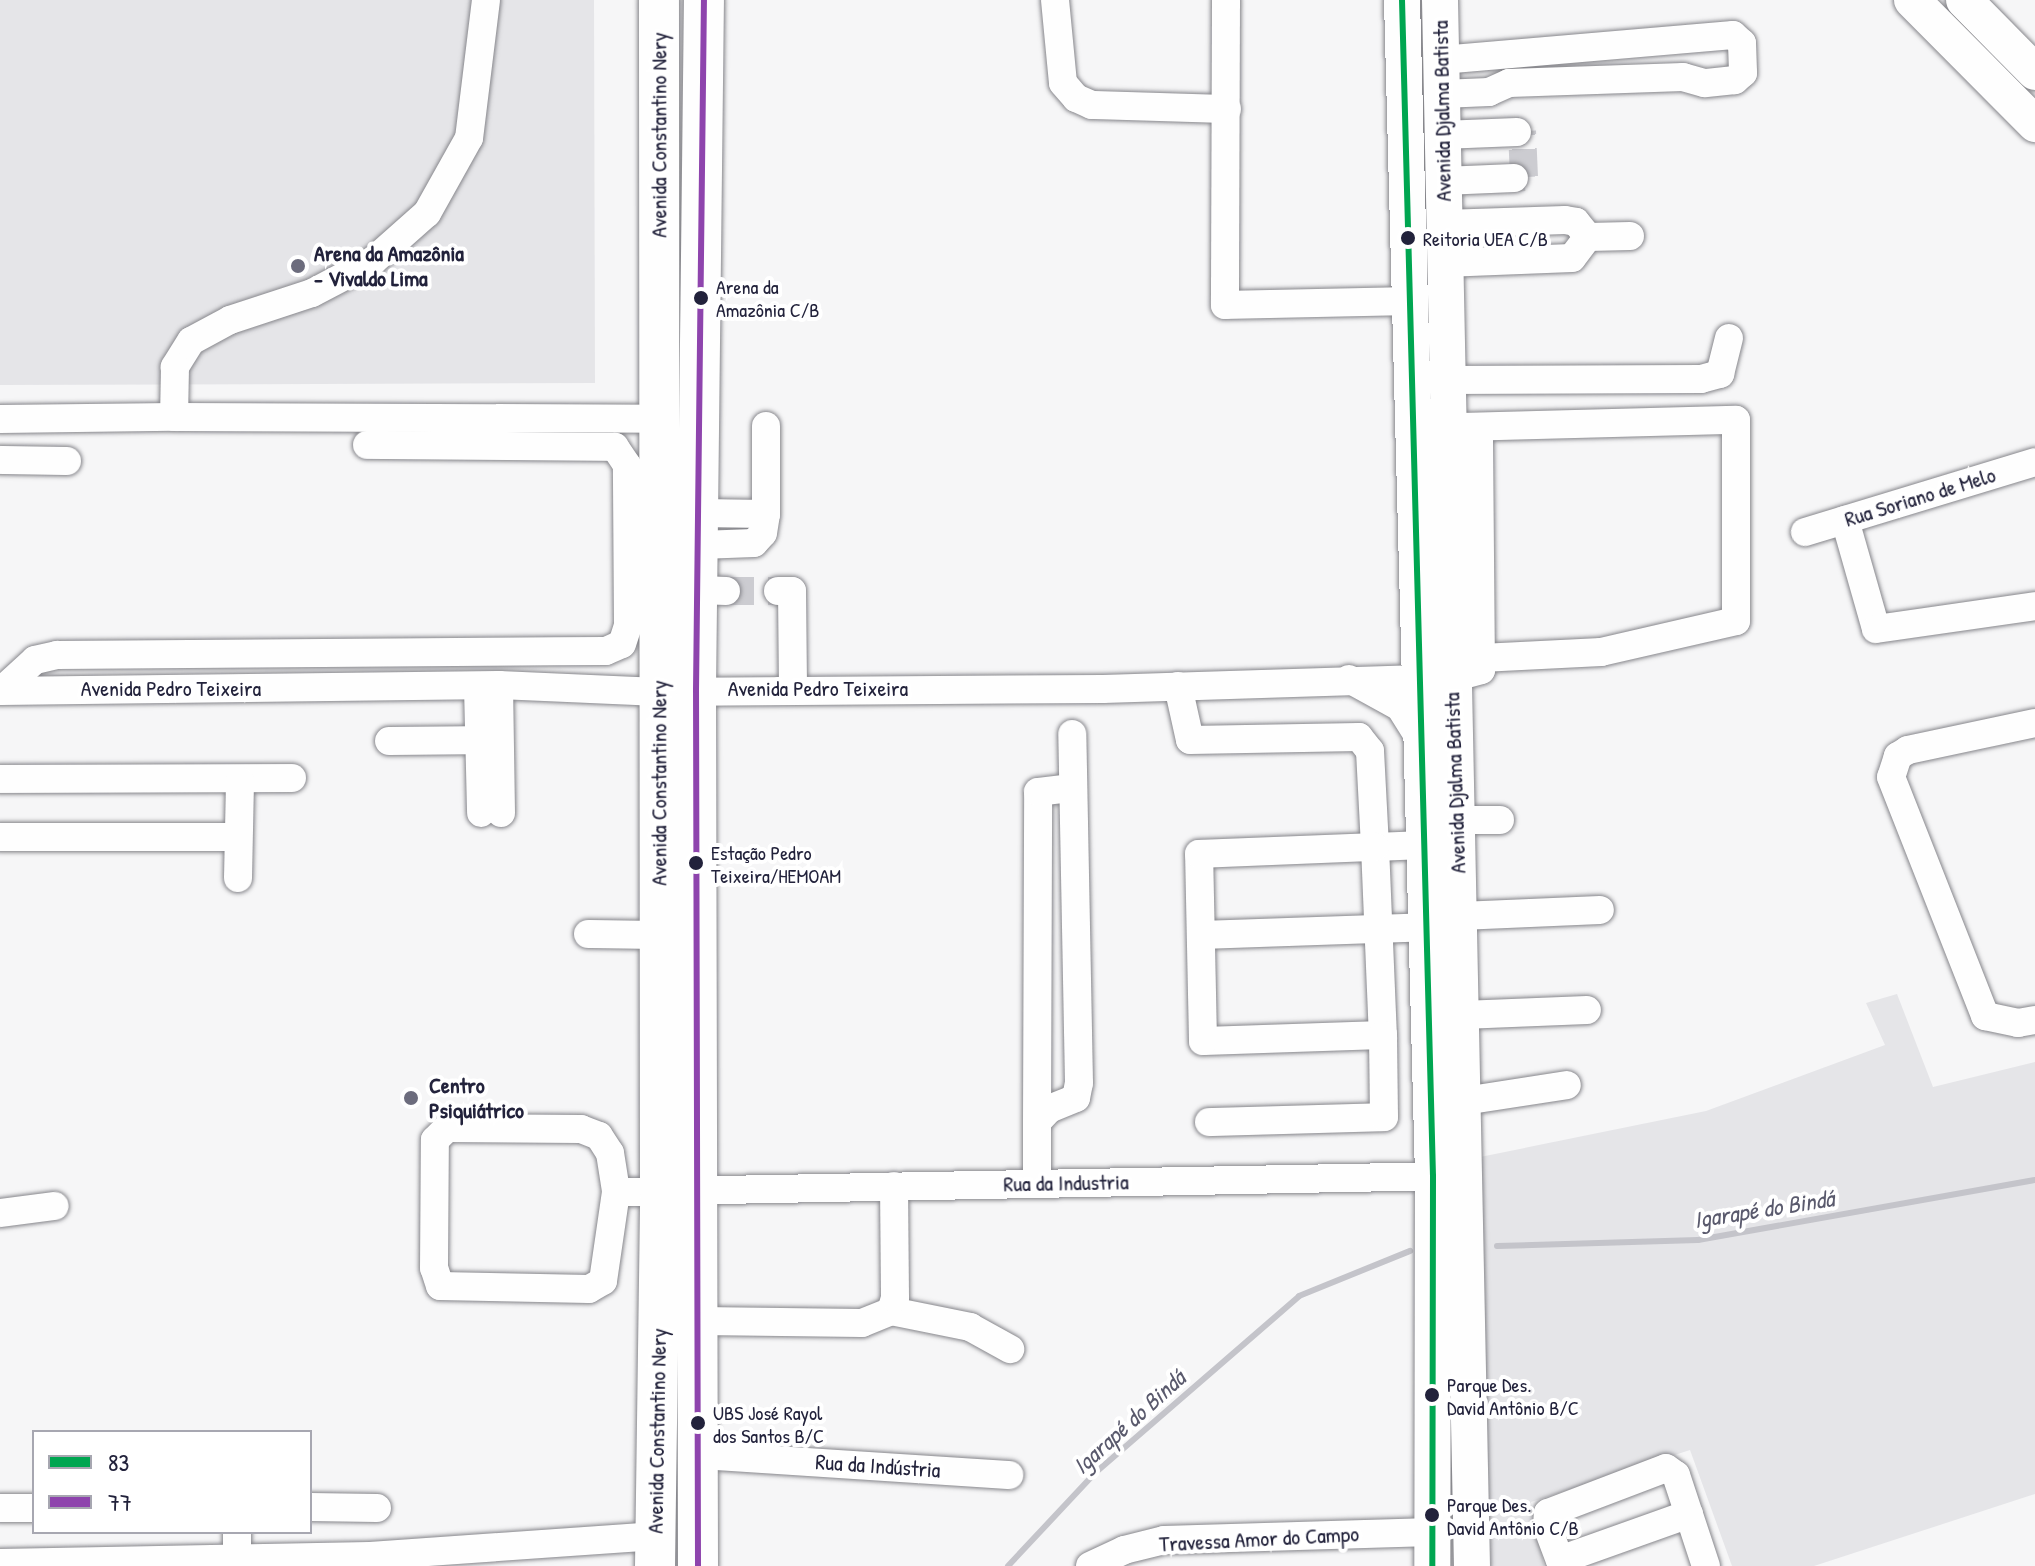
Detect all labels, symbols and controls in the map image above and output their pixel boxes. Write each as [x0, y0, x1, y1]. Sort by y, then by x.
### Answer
street label: Avenida Djalma Batista [1427, 20, 1457, 202]
street label: Avenida Constantino Nery [646, 32, 672, 238]
place label: Reitoria UEA C/B [1423, 226, 1548, 250]
marker: Reitoria UEA C/B [1400, 230, 1416, 246]
place label: Arena da Amazônia - Vivaldo Lima [314, 240, 464, 292]
marker: Arena da Amazônia - Vivaldo Lima [289, 257, 307, 275]
place label: Arena da Amazônia C/B [716, 274, 819, 321]
marker: Arena da Amazônia C/B [693, 290, 709, 306]
street label: Rua Soriano de Melo [1841, 462, 1999, 532]
street label: Avenida Pedro Teixeira [81, 676, 261, 702]
street label: Avenida Pedro Teixeira [728, 676, 908, 702]
street label: Avenida Constantino Nery [646, 680, 672, 886]
street label: Avenida Djalma Batista [1439, 692, 1471, 874]
place label: Estação Pedro Teixeira/HEMOAM [711, 840, 841, 887]
marker: Estação Pedro Teixeira/HEMOAM [688, 855, 704, 871]
place label: Centro Psiquiátrico [429, 1072, 524, 1124]
marker: Centro Psiquiátrico [400, 1087, 422, 1109]
street label: Rua da Industria [1003, 1169, 1129, 1197]
water label: Igarapé do Bindá [1692, 1184, 1836, 1234]
street label: Avenida Constantino Nery [642, 1328, 672, 1534]
water label: Igarapé do Bindá [1067, 1364, 1191, 1480]
place label: Parque Des. David Antônio B/C [1447, 1372, 1579, 1419]
marker: Parque Des. David Antônio B/C [1424, 1387, 1440, 1403]
place label: UBS José Rayol dos Santos B/C [713, 1400, 824, 1447]
marker: UBS José Rayol dos Santos B/C [690, 1415, 706, 1431]
legend [32, 1430, 312, 1534]
text: 83 [108, 1446, 129, 1478]
street label: Rua da Indústria [815, 1448, 941, 1484]
text: 77 [108, 1486, 132, 1518]
place label: Parque Des. David Antônio C/B [1447, 1492, 1579, 1539]
marker: Parque Des. David Antônio C/B [1424, 1507, 1440, 1523]
street label: Travessa Amor do Campo [1158, 1521, 1360, 1557]

